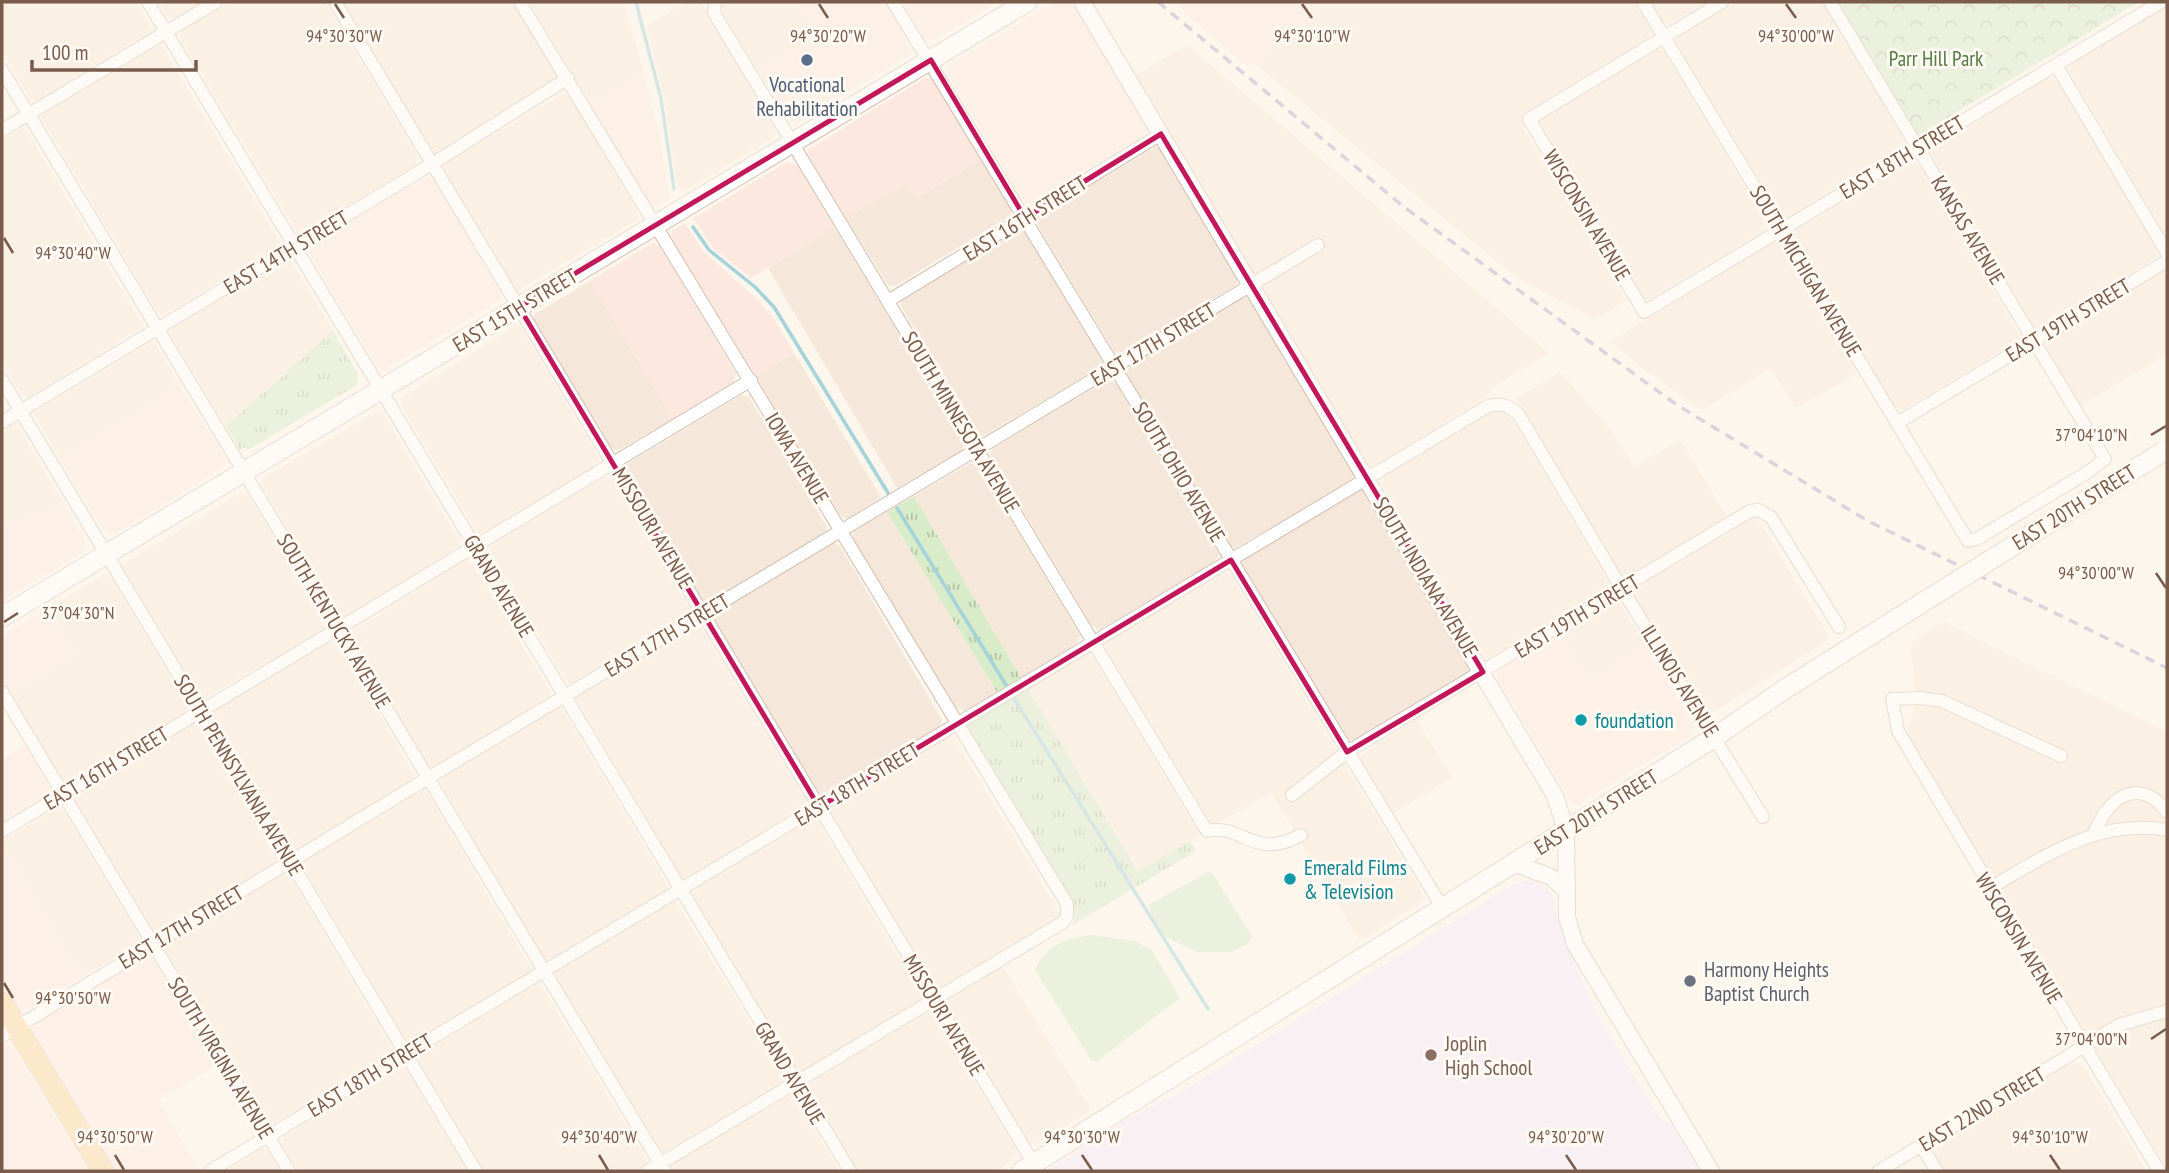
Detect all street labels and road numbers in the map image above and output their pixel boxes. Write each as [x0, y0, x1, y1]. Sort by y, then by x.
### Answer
street label: EAST 18TH STREET [1835, 109, 1970, 205]
street label: WISCONSIN AVENUE [1537, 145, 1637, 285]
street label: EAST 16TH STREET [958, 169, 1092, 267]
street label: KANSAS AVENUE [1925, 171, 2011, 289]
street label: SOUTH MICHIGAN AVENUE [1744, 180, 1868, 362]
street label: EAST 14TH STREET [219, 204, 354, 300]
street label: EAST 15TH STREET [448, 262, 583, 358]
street label: EAST 19TH STREET [2001, 272, 2136, 368]
street label: EAST 17TH STREET [1086, 296, 1221, 392]
street label: SOUTH MINNESOTA AVENUE [896, 326, 1026, 518]
street label: SOUTH OHIO AVENUE [1127, 397, 1231, 547]
street label: IOWA AVENUE [759, 407, 835, 509]
street label: EAST 20TH STREET [2007, 458, 2141, 556]
street label: MISSOURI AVENUE [606, 462, 700, 594]
street label: SOUTH INDIANA AVENUE [1368, 492, 1484, 662]
street label: SOUTH KENTUCKY AVENUE [271, 529, 397, 713]
street label: GRAND AVENUE [458, 530, 540, 642]
street label: EAST 19TH STREET [1510, 568, 1645, 664]
street label: EAST 17TH STREET [600, 587, 735, 683]
street label: ILLINOIS AVENUE [1635, 620, 1725, 742]
street label: SOUTH PENNSYLVANIA AVENUE [168, 669, 310, 881]
street label: EAST 16TH STREET [39, 720, 174, 816]
street label: EAST 18TH STREET [790, 736, 925, 832]
street label: EAST 20TH STREET [1529, 763, 1663, 861]
street label: WISCONSIN AVENUE [1969, 868, 2069, 1008]
street label: EAST 17TH STREET [114, 879, 249, 975]
street label: MISSOURI AVENUE [897, 949, 991, 1081]
street label: SOUTH VIRGINIA AVENUE [162, 972, 280, 1144]
street label: GRAND AVENUE [749, 1017, 831, 1129]
street label: EAST 18TH STREET [303, 1027, 438, 1123]
street label: EAST 22ND STREET [1914, 1060, 2051, 1157]

